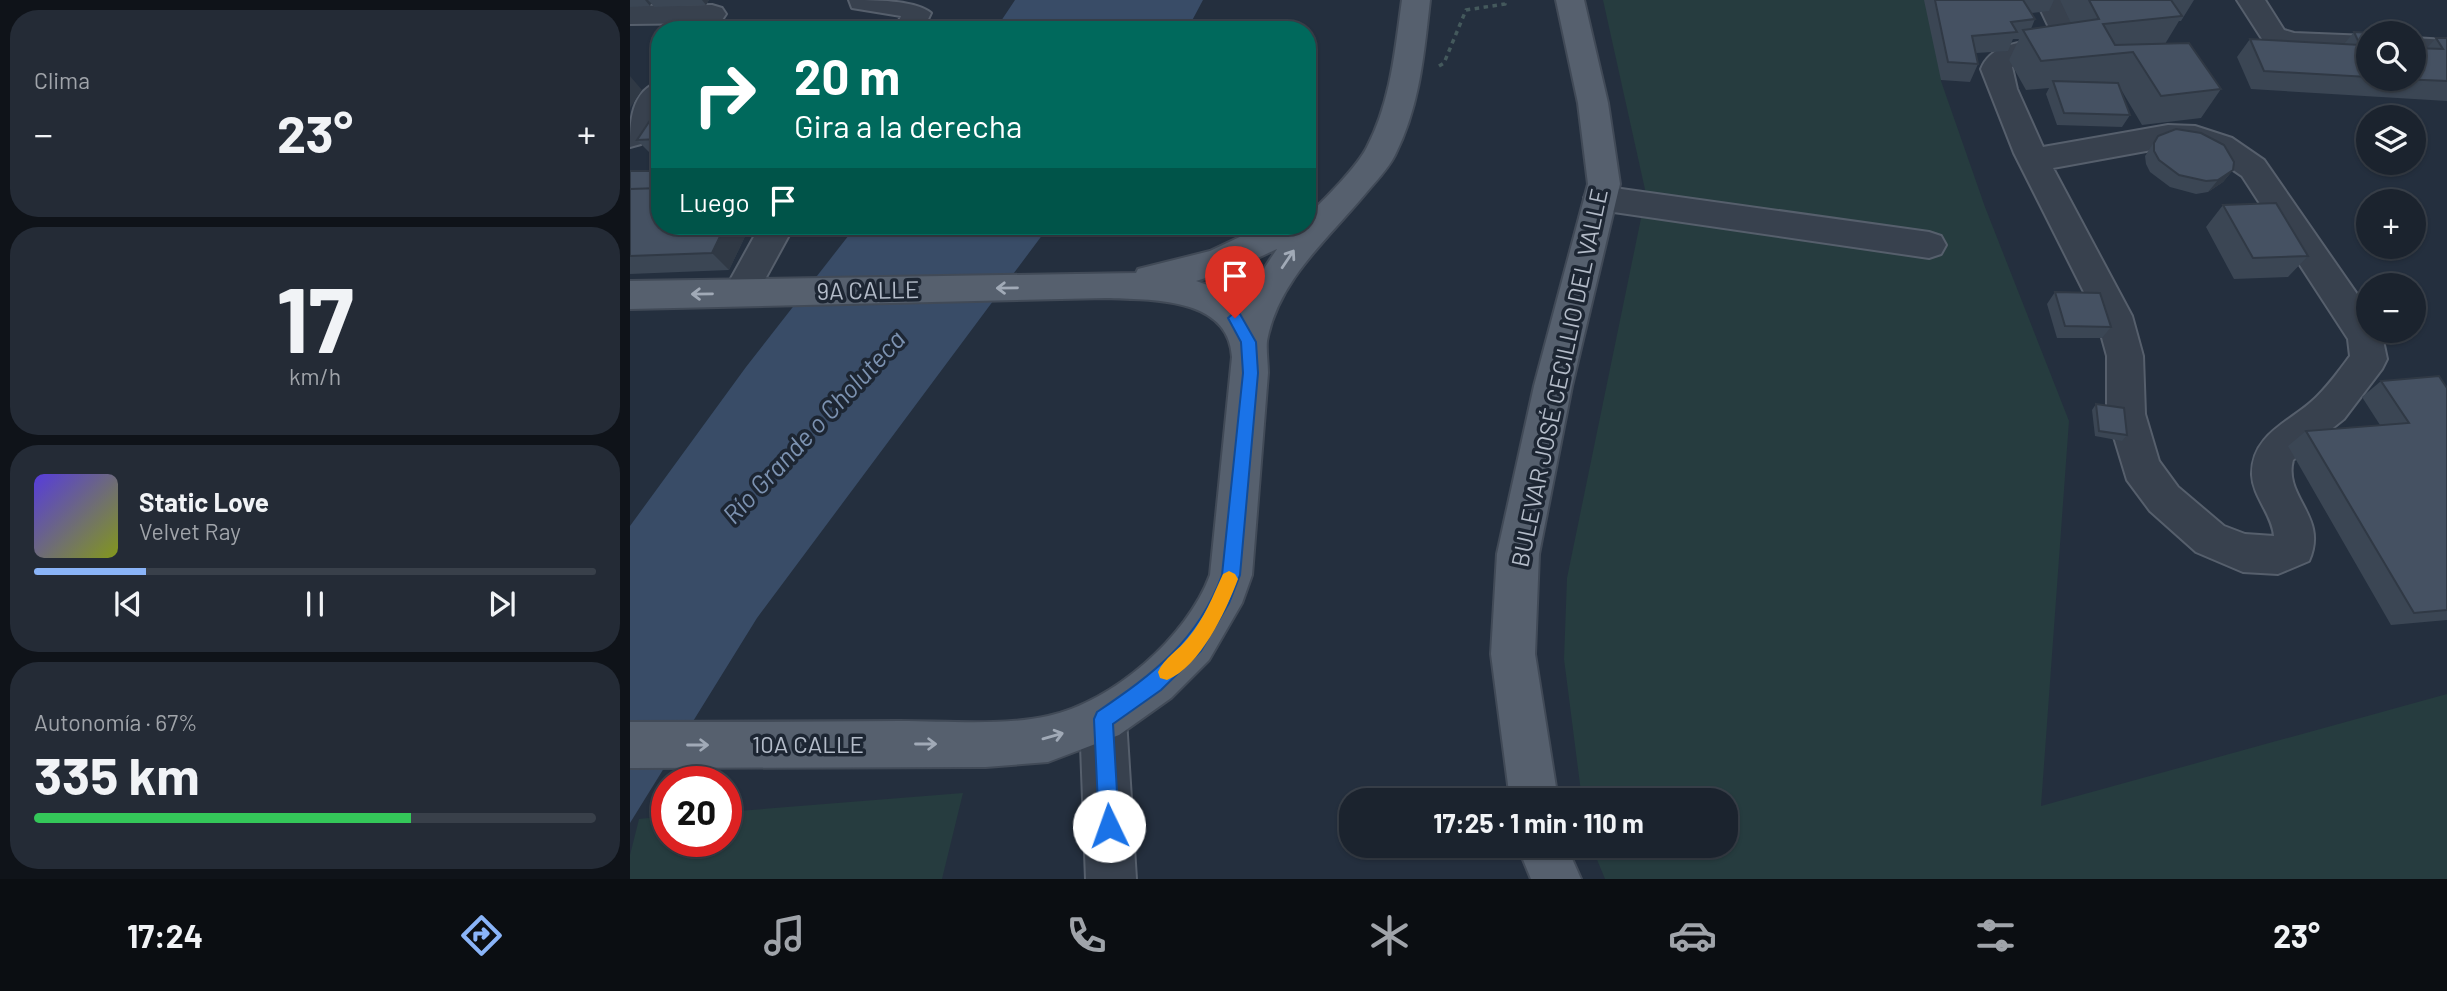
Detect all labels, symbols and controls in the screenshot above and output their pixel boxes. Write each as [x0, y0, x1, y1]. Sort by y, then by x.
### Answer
map controls [2356, 21, 2426, 343]
button: search [2356, 21, 2426, 91]
text: 20 m [794, 46, 900, 105]
icon: right [679, 49, 770, 140]
text: Clima [34, 66, 90, 94]
text: 23° [277, 101, 353, 163]
button: layers [2356, 105, 2426, 175]
text: Gira a la derecha [794, 106, 1022, 144]
text: − [34, 110, 53, 156]
text: + [577, 110, 596, 156]
icon: arrive [764, 182, 802, 220]
text: Luego [679, 186, 750, 217]
street label: BULEVAR JOSÉ CECILLIO DEL VALLE [1504, 186, 1613, 569]
button: + [2356, 189, 2426, 259]
pin [1205, 246, 1265, 318]
one-way arrow [1281, 250, 1295, 269]
icon: arrive [1216, 257, 1254, 295]
text: 17 [276, 262, 354, 371]
button: − [2356, 273, 2426, 343]
street label: 9A CALLE [816, 274, 920, 305]
one-way arrow [996, 281, 1019, 295]
one-way arrow [691, 287, 714, 301]
water label: Río Grande o Choluteca [715, 323, 911, 529]
text: km/h [289, 362, 341, 390]
text: Static Love [139, 486, 269, 517]
text: Velvet Ray [139, 517, 241, 545]
icon: previous [109, 585, 147, 623]
icon: pause [296, 585, 334, 623]
icon: next [483, 585, 521, 623]
text: Autonomía · 67% [34, 708, 198, 736]
street label: 10A CALLE [752, 729, 864, 758]
one-way arrow [1042, 729, 1064, 742]
one-way arrow [914, 737, 937, 751]
one-way arrow [686, 738, 709, 752]
text: 335 km [34, 743, 200, 805]
speed limit sign: 20 [651, 766, 742, 857]
position arrow [1072, 789, 1146, 863]
text: 17:25 · 1 min · 110 m [1433, 807, 1644, 838]
icon: directions [457, 911, 506, 960]
icon: music [760, 911, 809, 960]
icon: phone [1062, 911, 1111, 960]
icon: climate [1365, 911, 1414, 960]
icon: car [1668, 911, 1717, 960]
icon: filters [1971, 911, 2020, 960]
text: 17:24 [127, 916, 203, 954]
text: 23° [2273, 916, 2320, 954]

